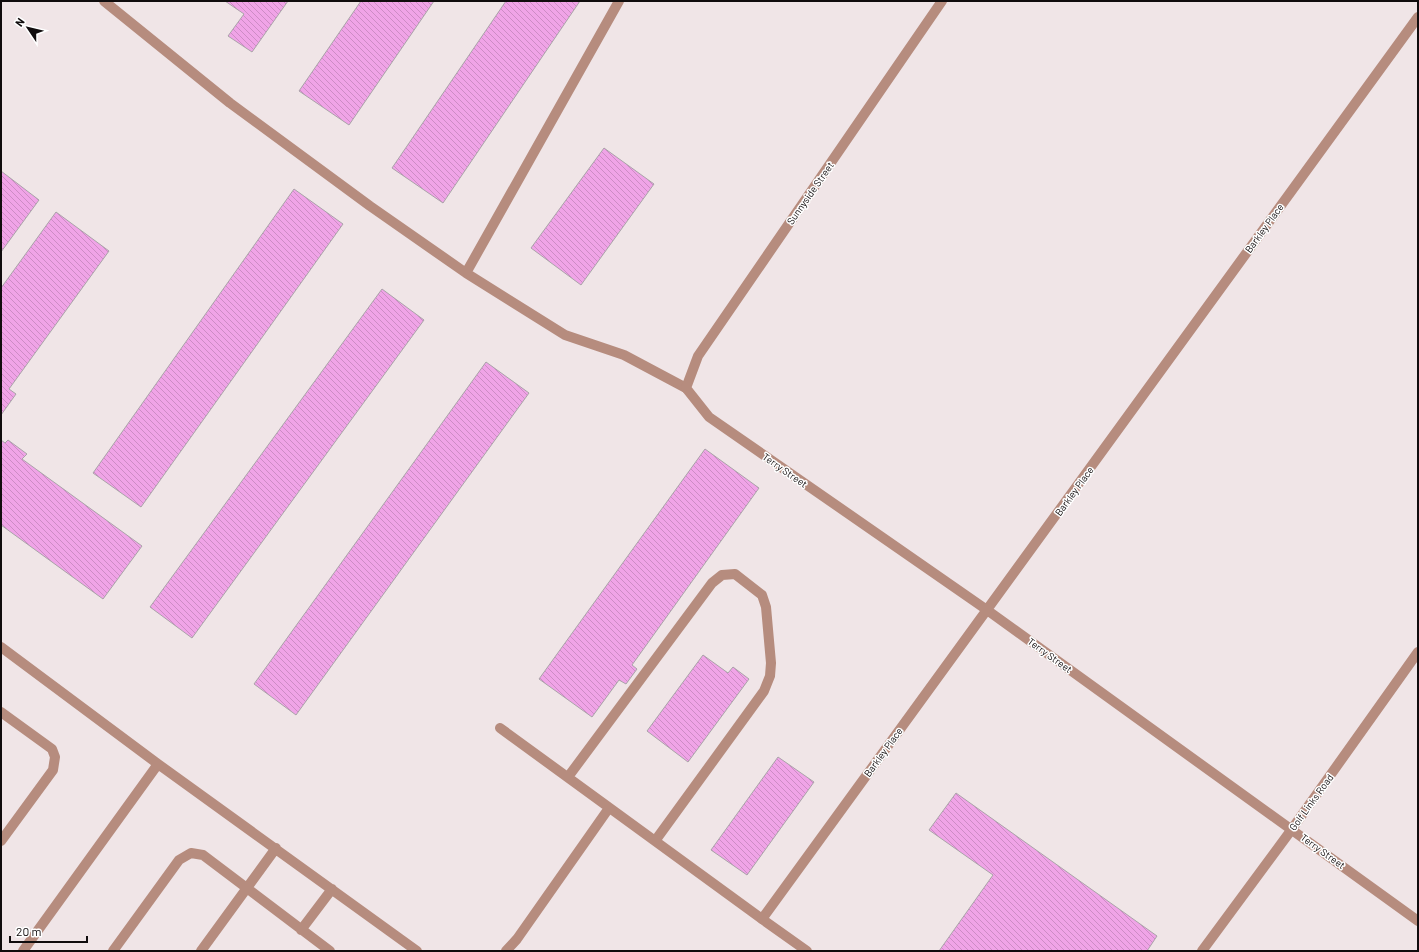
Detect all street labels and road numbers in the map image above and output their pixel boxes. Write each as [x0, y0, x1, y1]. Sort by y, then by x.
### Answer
street label: Sunnyside Street [784, 159, 836, 227]
street label: Barkley Place [1242, 201, 1286, 255]
street label: Terry Street [760, 450, 810, 490]
street label: Barkley Place [1052, 464, 1096, 518]
street label: Terry Street [1026, 635, 1075, 675]
street label: Barkley Place [861, 725, 905, 779]
street label: Golf Links Road [1286, 771, 1336, 833]
street label: Terry Street [1299, 831, 1348, 871]

